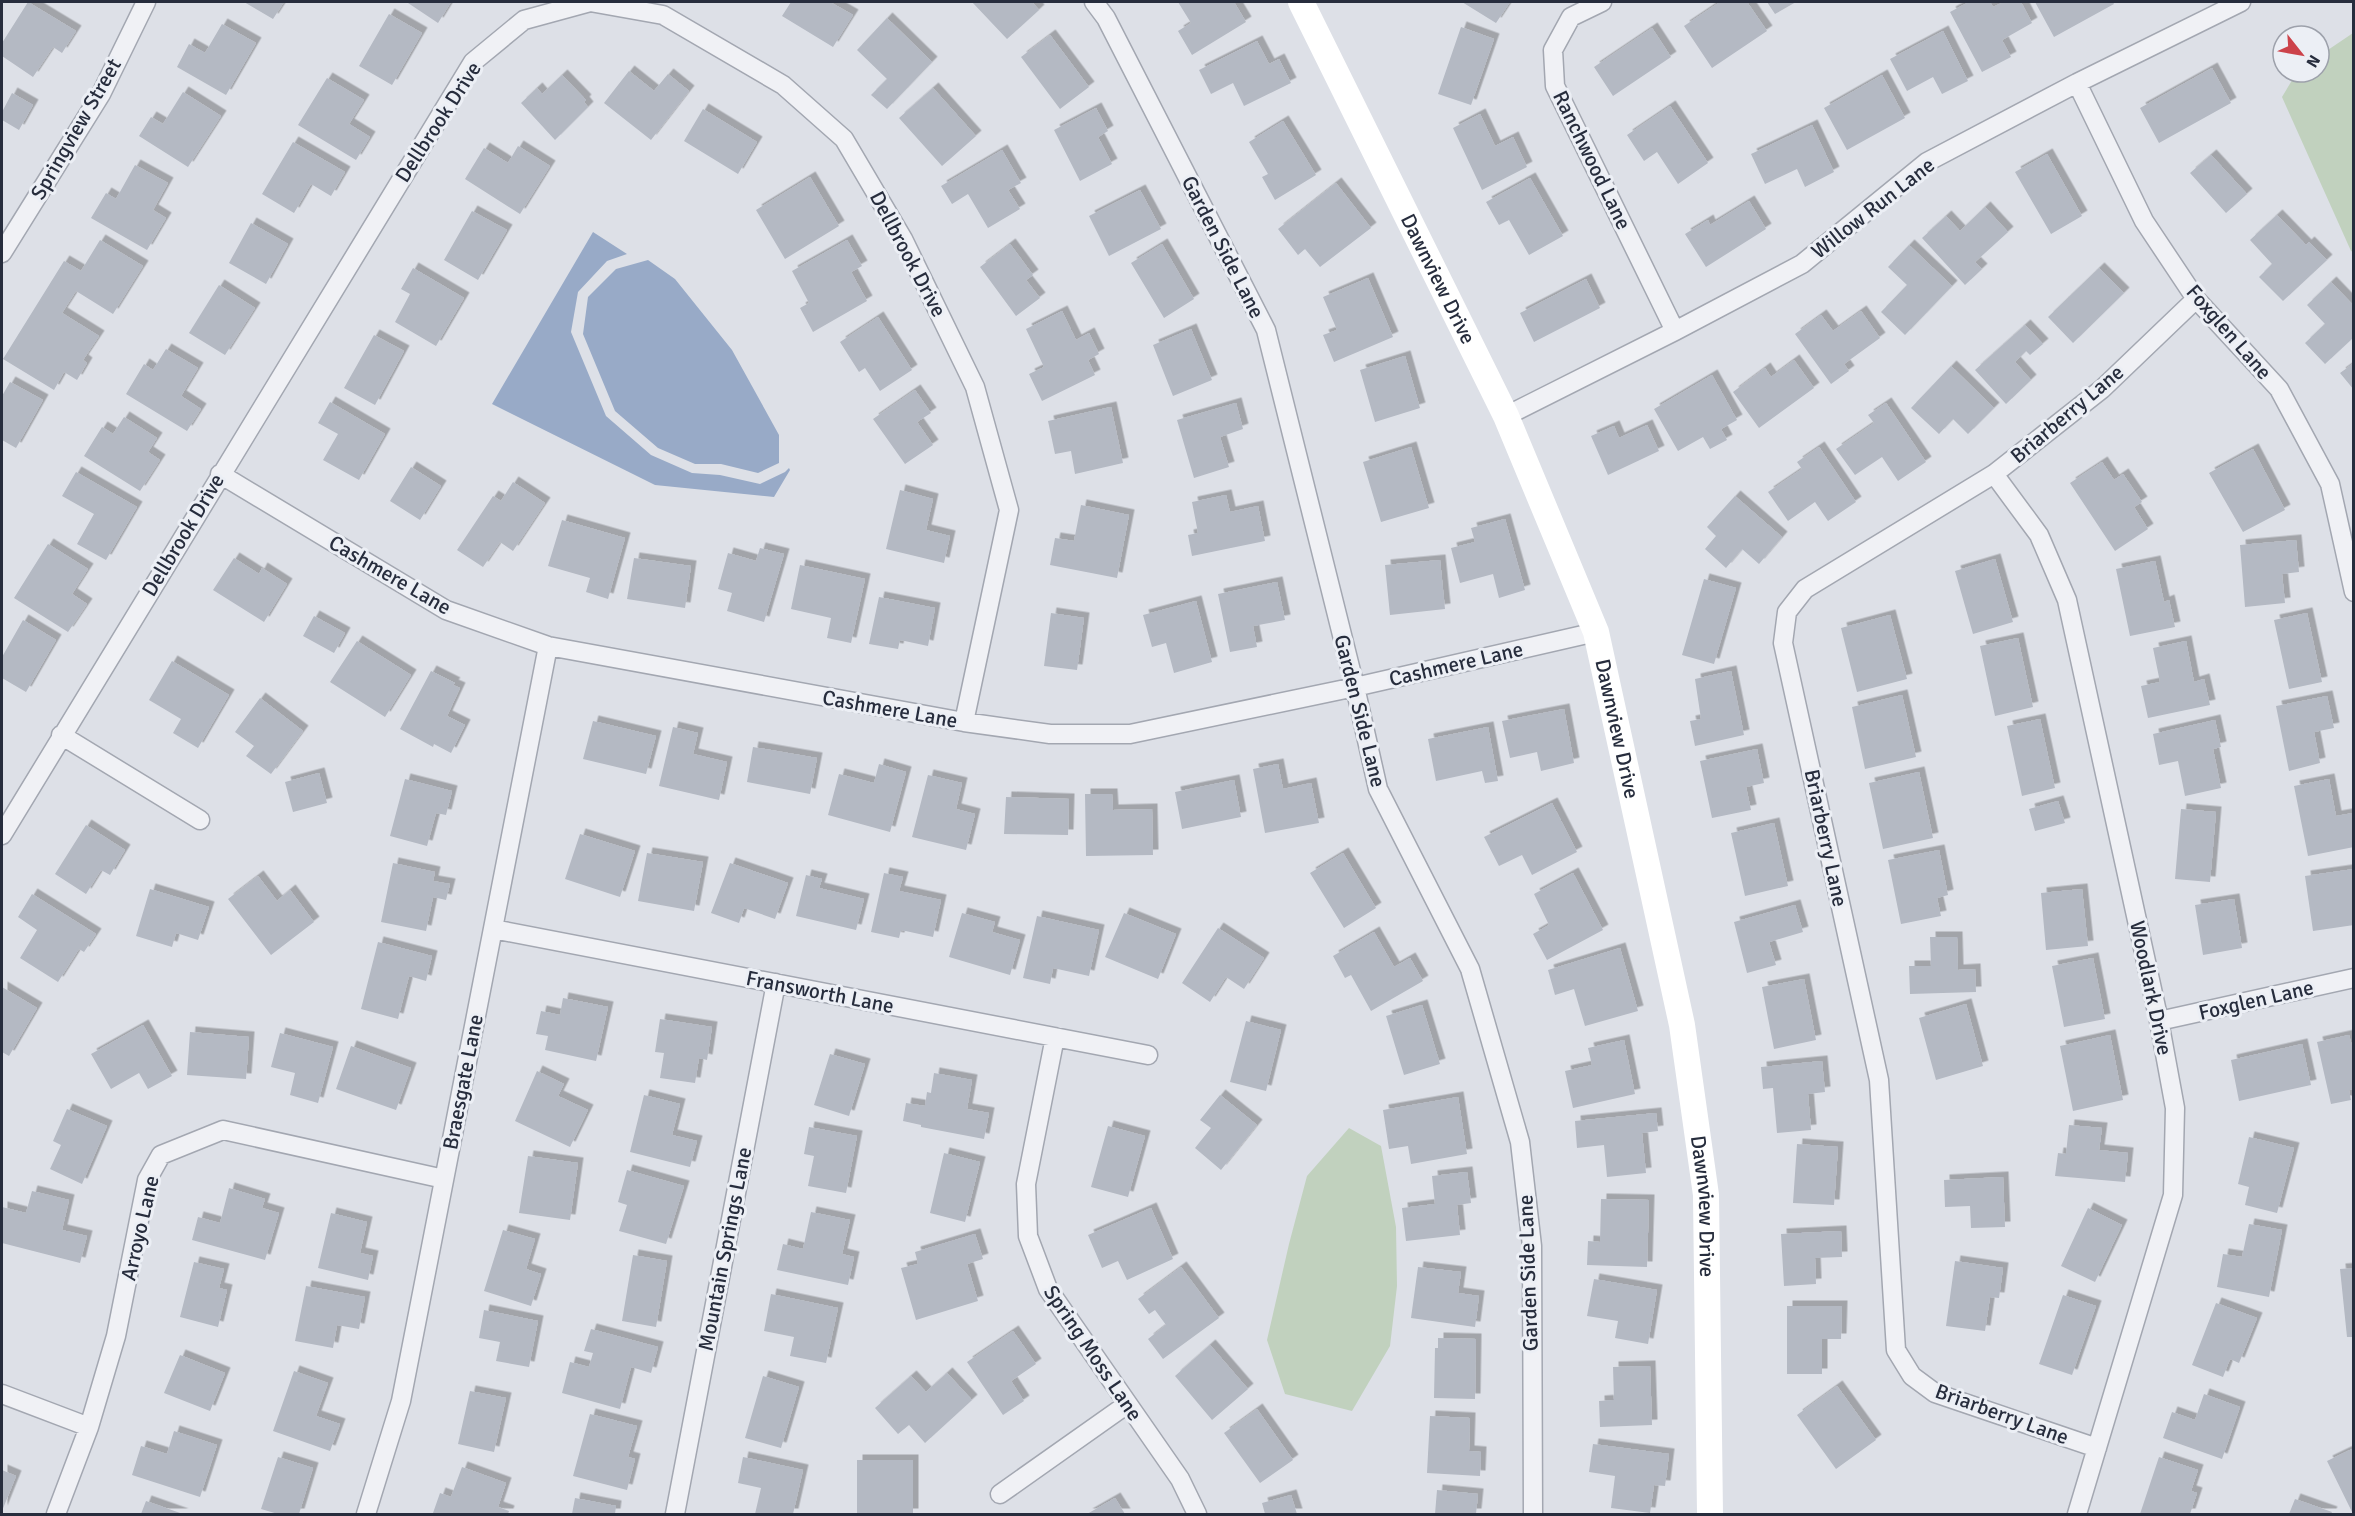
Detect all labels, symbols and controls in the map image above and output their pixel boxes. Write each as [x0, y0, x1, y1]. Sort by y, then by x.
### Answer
north arrow [2271, 24, 2331, 84]
text: N [2302, 51, 2324, 71]
street label: Springview Street [25, 54, 127, 204]
street label: Dellbrook Drive [389, 57, 487, 187]
street label: Ranchwood Lane [1547, 86, 1637, 234]
street label: Willow Run Lane [1806, 152, 1940, 264]
street label: Garden Side Lane [1176, 171, 1270, 323]
street label: Dellbrook Drive [864, 187, 952, 321]
street label: Dawnview Drive [1395, 209, 1481, 348]
street label: Foxglen Lane [2181, 279, 2277, 385]
street label: Briarberry Lane [2005, 359, 2129, 469]
street label: Dellbrook Drive [136, 469, 230, 601]
street label: Cashmere Lane [324, 530, 456, 620]
street label: Garden Side Lane [1328, 632, 1392, 790]
street label: Cashmere Lane [1386, 636, 1526, 692]
street label: Dawnview Drive [1589, 656, 1645, 801]
street label: Cashmere Lane [820, 684, 960, 734]
street label: Briarberry Lane [1799, 767, 1853, 909]
street label: Woodlark Drive [2124, 918, 2178, 1058]
street label: Fransworth Lane [744, 965, 896, 1019]
street label: Foxglen Lane [2196, 974, 2316, 1026]
street label: Braesgate Lane [437, 1012, 489, 1152]
street label: Dawnview Drive [1685, 1134, 1720, 1277]
street label: Mountain Springs Lane [692, 1145, 758, 1353]
street label: Arroyo Lane [115, 1173, 165, 1283]
street label: Garden Side Lane [1512, 1194, 1544, 1352]
street label: Spring Moss Lane [1038, 1280, 1148, 1426]
street label: Briarberry Lane [1932, 1378, 2072, 1450]

